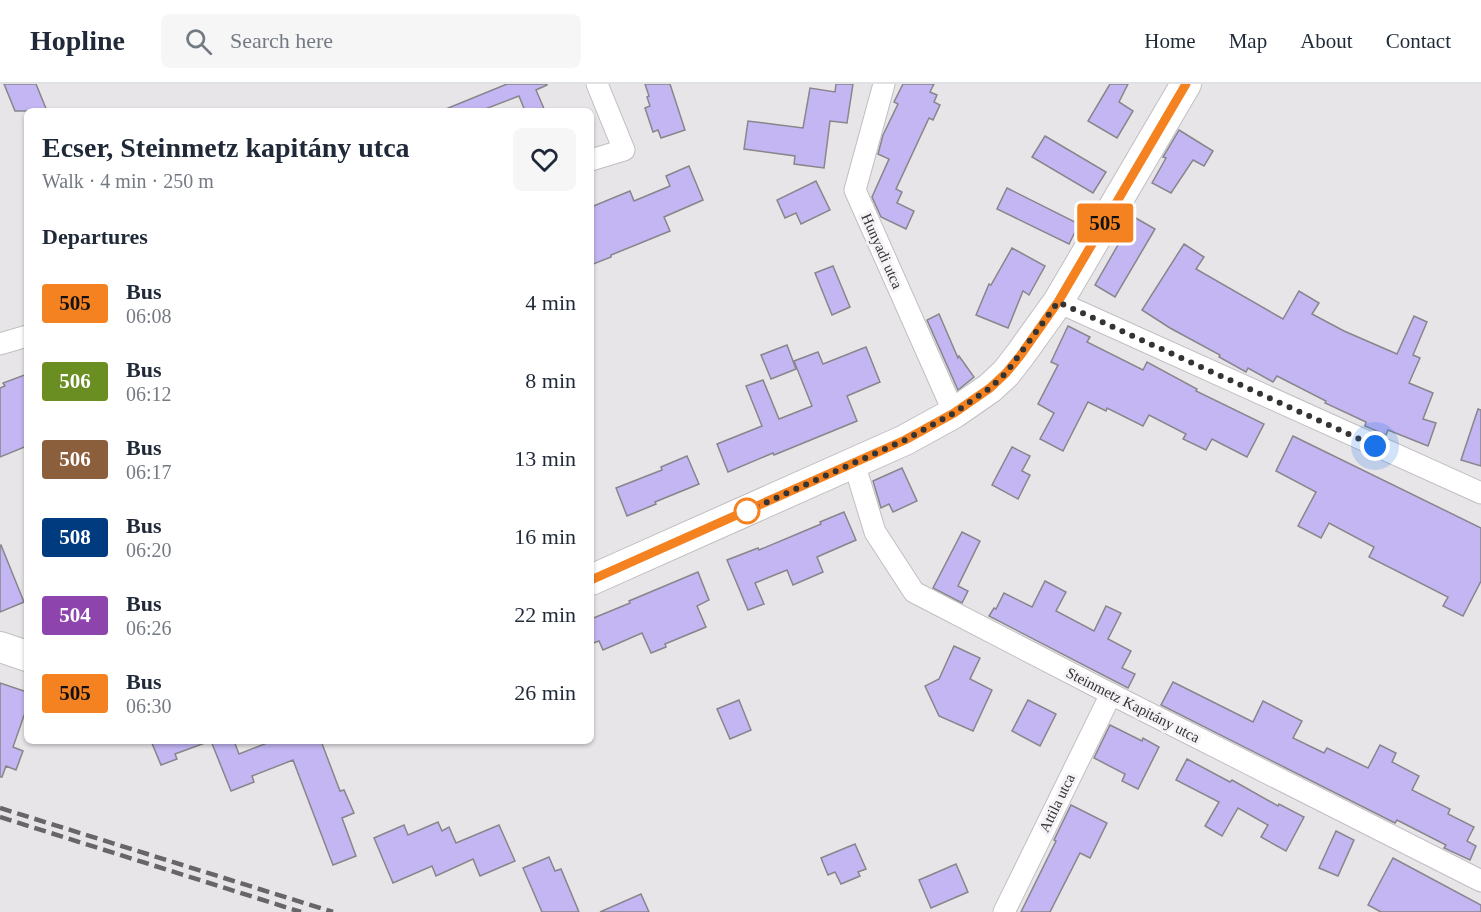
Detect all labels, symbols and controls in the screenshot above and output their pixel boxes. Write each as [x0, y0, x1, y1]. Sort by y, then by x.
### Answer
search box [161, 14, 581, 68]
text: Hopline [30, 25, 125, 56]
icon: search [182, 25, 215, 58]
text: Search here [230, 28, 333, 53]
text: Home [1144, 29, 1196, 53]
text: Map [1229, 29, 1267, 53]
text: About [1300, 29, 1353, 53]
text: Contact [1386, 29, 1451, 53]
button: heart [513, 128, 576, 191]
text: Ecser, Steinmetz kapitány utca [42, 132, 410, 163]
text: Walk · 4 min · 250 m [42, 170, 214, 192]
line badge: 505 [1070, 204, 1140, 242]
street label: Hunyadi utca [858, 211, 906, 291]
text: 505 [1089, 211, 1121, 235]
text: Departures [42, 224, 148, 249]
text: Bus [126, 279, 161, 304]
text: 4 min [525, 290, 576, 315]
text: 505 [59, 291, 91, 315]
text: 06:08 [126, 305, 172, 327]
text: Bus [126, 357, 161, 382]
text: 8 min [525, 368, 576, 393]
text: 506 [59, 369, 91, 393]
text: 06:12 [126, 383, 172, 405]
your location [1360, 431, 1390, 461]
text: Bus [126, 435, 161, 460]
text: 13 min [514, 446, 576, 471]
text: 506 [59, 447, 91, 471]
text: 06:17 [126, 461, 172, 483]
unlabelled marker [734, 498, 760, 524]
text: Bus [126, 513, 161, 538]
text: 16 min [514, 524, 576, 549]
text: 508 [59, 525, 91, 549]
text: 06:20 [126, 539, 172, 561]
text: Bus [126, 591, 161, 616]
text: 22 min [514, 602, 576, 627]
text: 504 [59, 603, 91, 627]
text: 06:26 [126, 617, 172, 639]
street label: Steinmetz Kapitány utca [1064, 664, 1203, 746]
text: Bus [126, 669, 161, 694]
text: 26 min [514, 680, 576, 705]
text: 505 [59, 681, 91, 705]
text: 06:30 [126, 695, 172, 717]
street label: Attila utca [1036, 771, 1078, 835]

